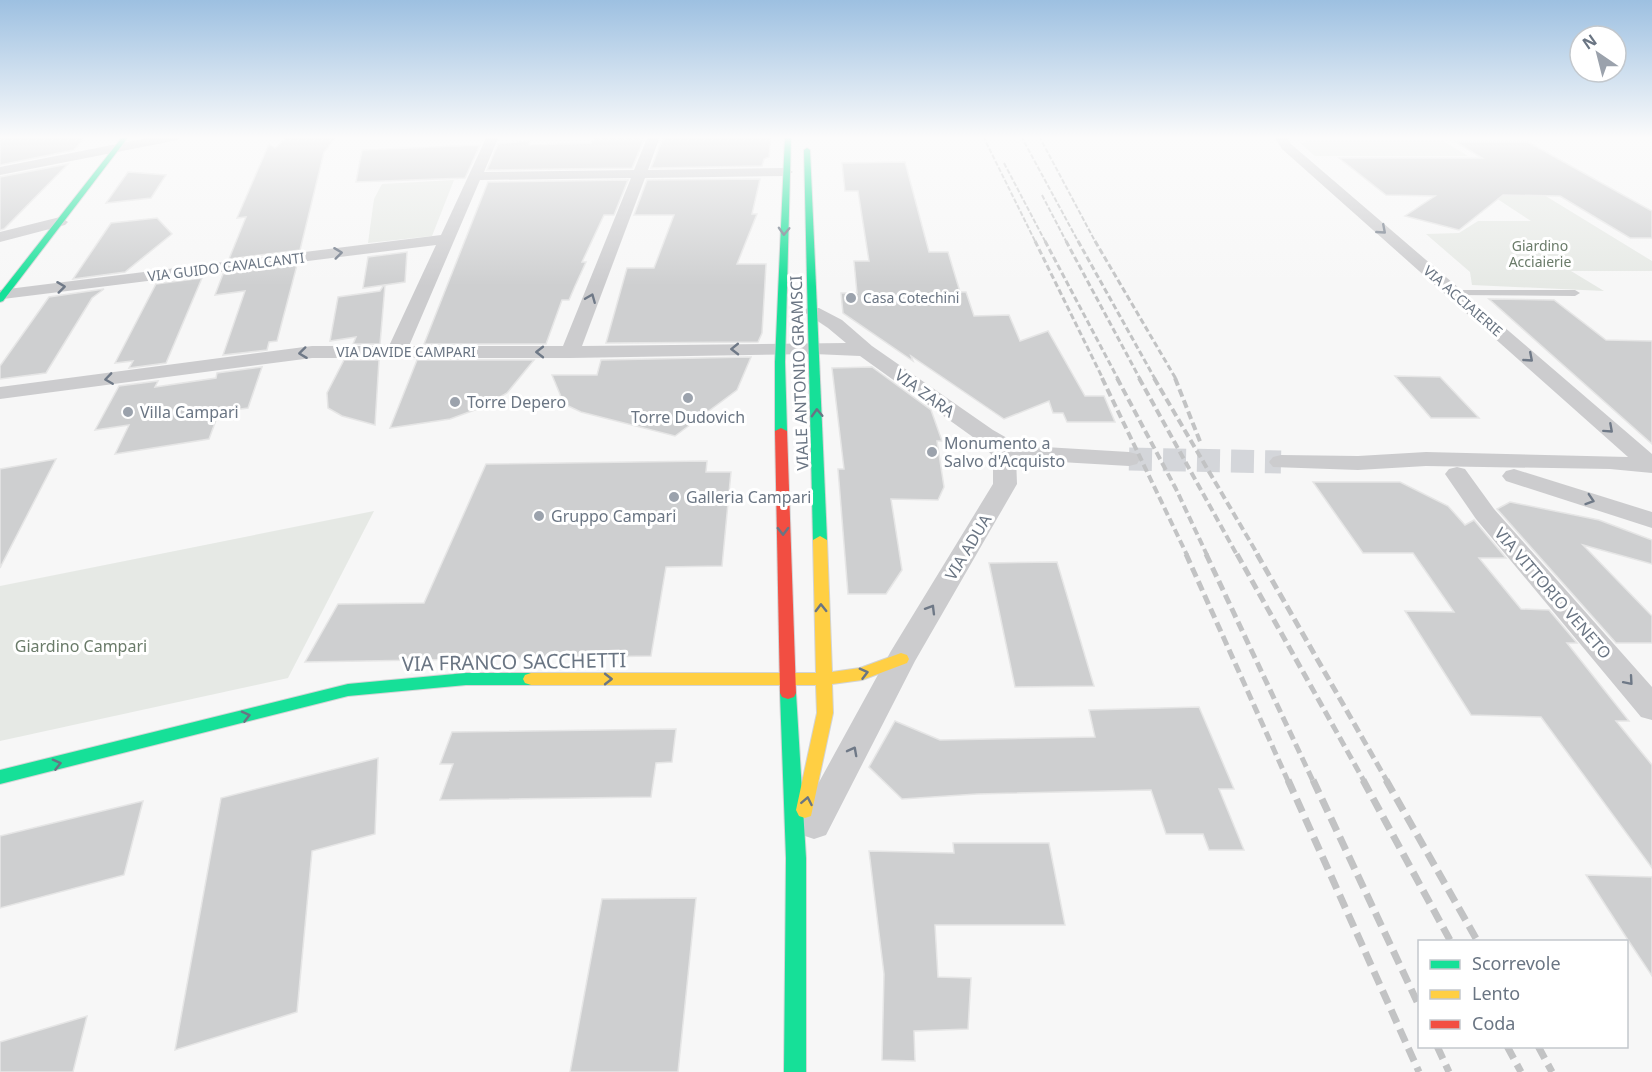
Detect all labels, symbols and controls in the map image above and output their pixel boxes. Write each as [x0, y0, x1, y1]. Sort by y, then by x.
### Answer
north arrow [1568, 24, 1628, 84]
text: N [1578, 29, 1601, 54]
one-way arrow [1375, 223, 1386, 234]
one-way arrow [778, 226, 790, 235]
park label: Giardino Acciaierie [1509, 236, 1571, 271]
street label: VIA GUIDO CAVALCANTI [146, 247, 306, 286]
one-way arrow [334, 247, 343, 260]
street label: VIA ACCIAIERIE [1420, 261, 1507, 340]
street label: VIALE ANTONIO GRAMSCI [785, 275, 813, 471]
one-way arrow [57, 282, 66, 294]
place label: Casa Cotechini [863, 288, 959, 307]
marker: Casa Cotechini [844, 291, 858, 305]
one-way arrow [584, 293, 596, 304]
street label: VIA DAVIDE CAMPARI [336, 342, 476, 361]
one-way arrow [730, 343, 739, 355]
one-way arrow [535, 346, 544, 358]
one-way arrow [298, 347, 307, 359]
one-way arrow [1522, 351, 1533, 362]
street label: VIA ZARA [891, 364, 960, 423]
one-way arrow [105, 373, 114, 385]
place label: Torre Depero [467, 391, 566, 413]
marker: Torre Dudovich [681, 391, 695, 405]
marker: Torre Depero [448, 395, 462, 409]
place label: Villa Campari [140, 401, 239, 423]
marker: Villa Campari [121, 405, 135, 419]
place label: Torre Dudovich [631, 406, 745, 428]
one-way arrow [810, 408, 823, 417]
one-way arrow [1602, 422, 1613, 433]
place label: Monumento a Salvo d'Acquisto [944, 432, 1065, 472]
marker: Monumento a Salvo d'Acquisto [925, 445, 939, 459]
place label: Galleria Campari [686, 486, 811, 508]
marker: Galleria Campari [667, 490, 681, 504]
one-way arrow [1584, 493, 1595, 505]
place label: Gruppo Campari [551, 505, 676, 527]
marker: Gruppo Campari [532, 509, 546, 523]
street label: VIA ADUA [940, 509, 997, 584]
street label: VIA VITTORIO VENETO [1490, 523, 1616, 663]
one-way arrow [777, 526, 789, 535]
one-way arrow [815, 603, 828, 612]
one-way arrow [923, 605, 935, 615]
park label: Giardino Campari [15, 635, 147, 657]
street label: VIA FRANCO SACCHETTI [402, 646, 626, 677]
one-way arrow [859, 667, 869, 680]
one-way arrow [604, 673, 613, 685]
one-way arrow [1621, 674, 1632, 685]
one-way arrow [241, 710, 251, 723]
one-way arrow [846, 747, 857, 757]
one-way arrow [52, 758, 62, 771]
one-way arrow [800, 796, 813, 806]
legend [1418, 940, 1628, 1048]
text: Scorrevole [1472, 951, 1561, 975]
text: Lento [1472, 981, 1520, 1005]
text: Coda [1472, 1011, 1515, 1035]

